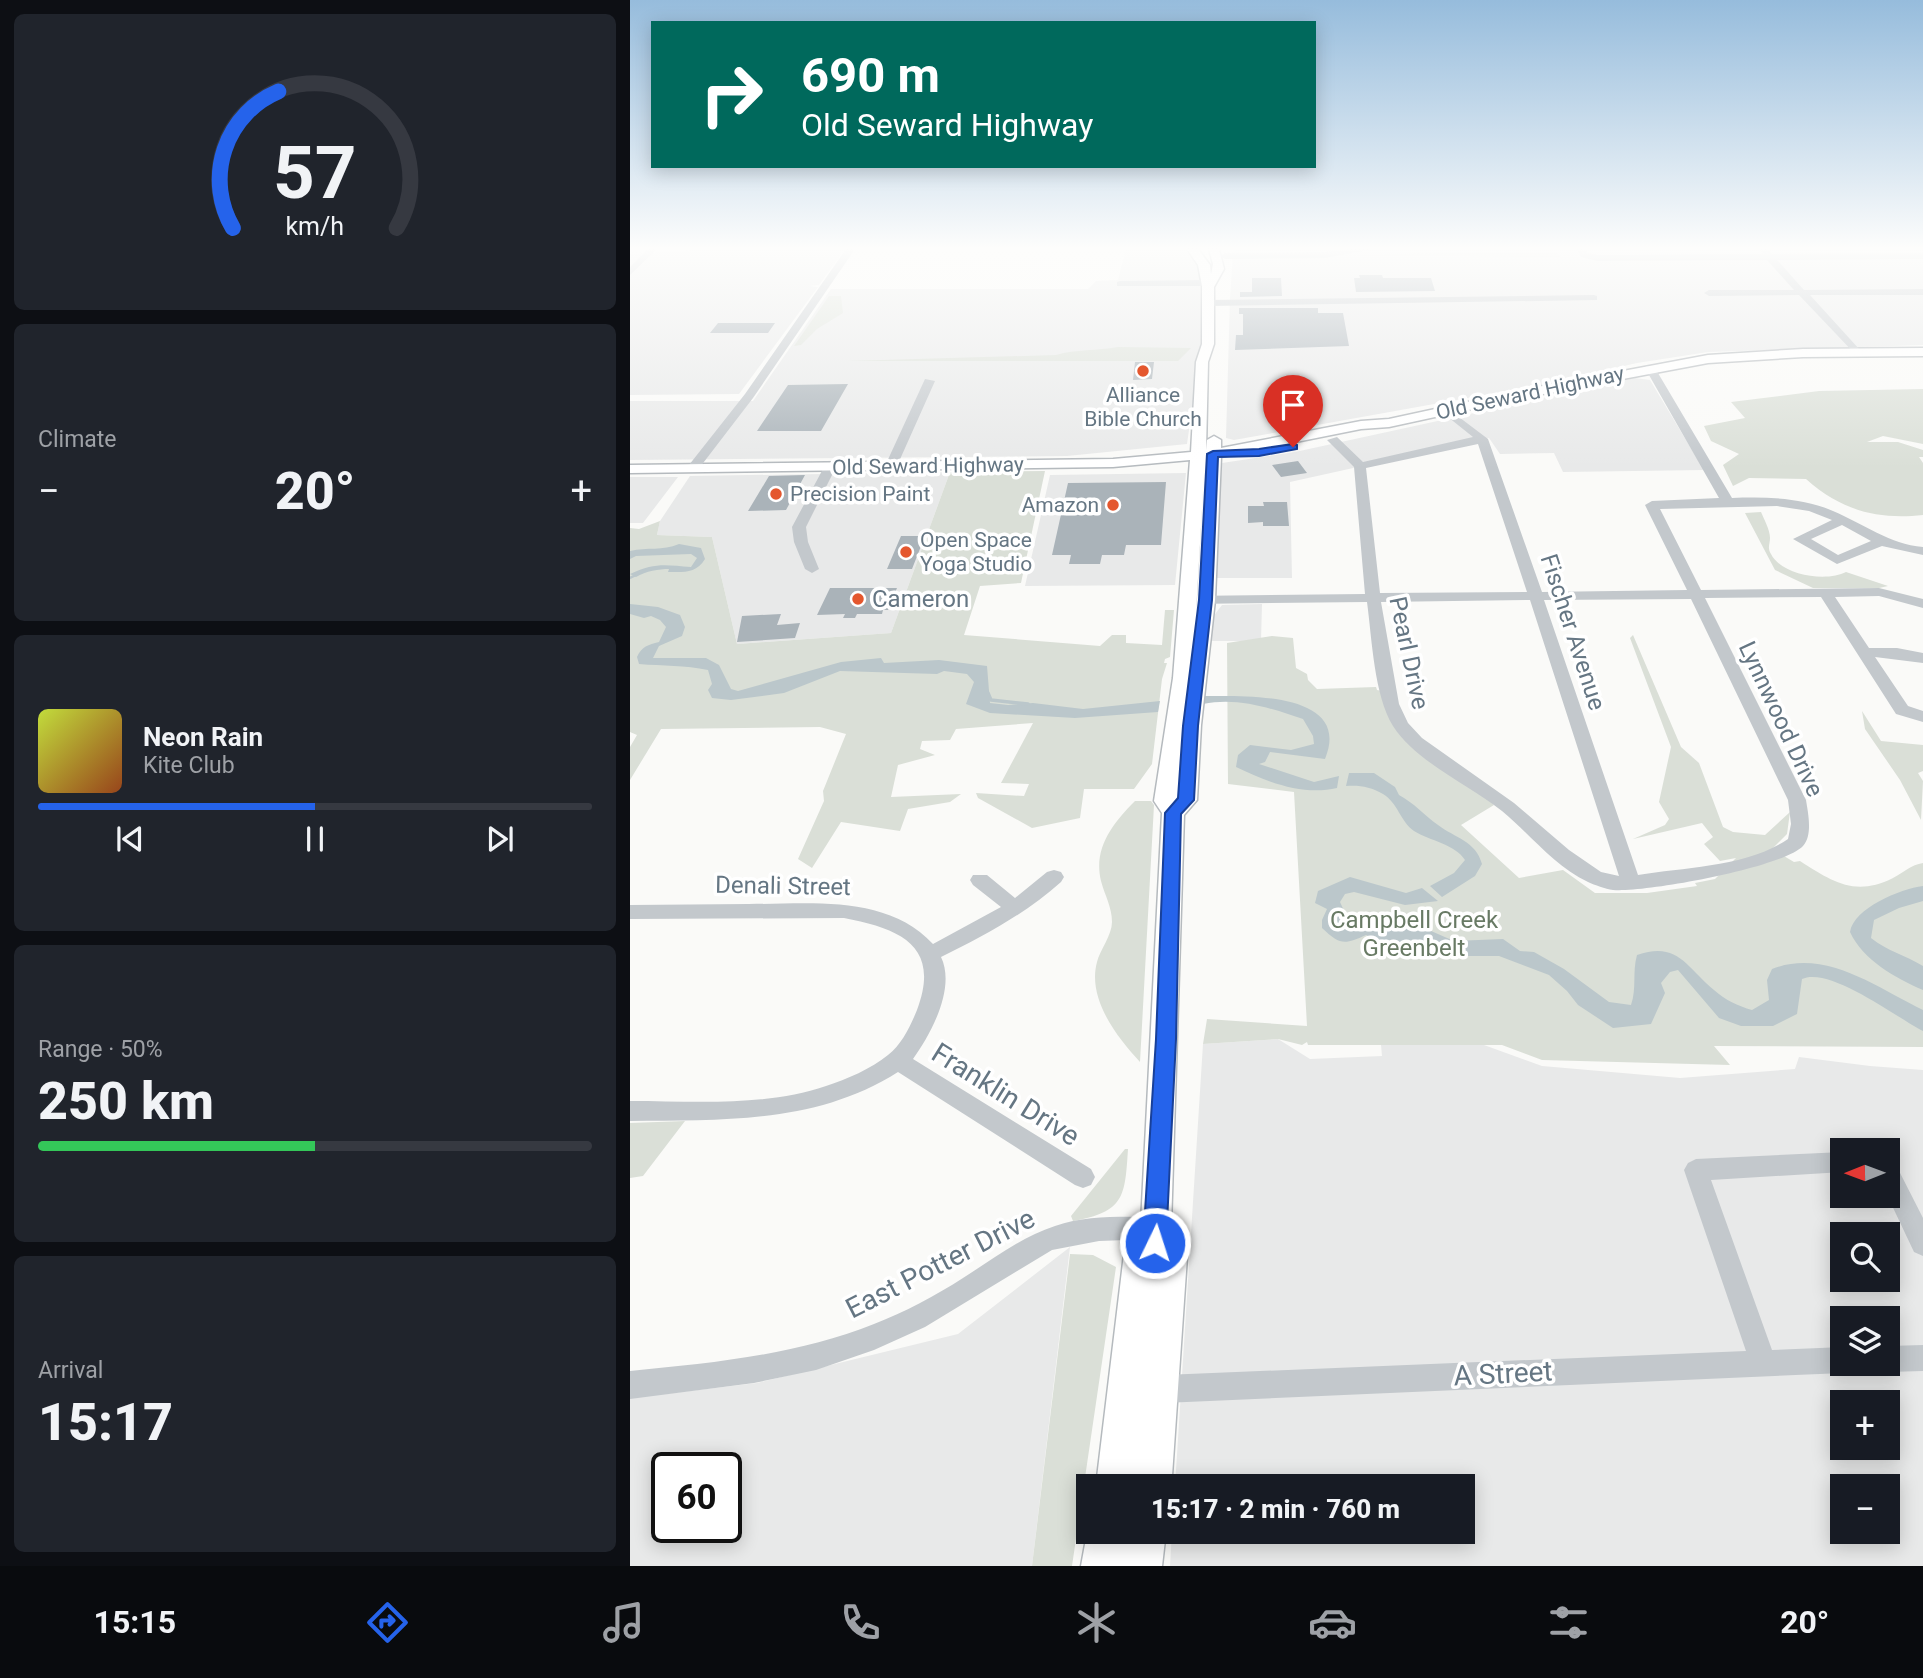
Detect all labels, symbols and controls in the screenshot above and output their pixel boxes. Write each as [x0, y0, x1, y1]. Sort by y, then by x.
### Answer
text: 690 m [801, 47, 940, 104]
icon: right [686, 49, 777, 140]
text: Old Seward Highway [801, 106, 1093, 144]
text: 57 [273, 131, 357, 217]
text: km/h [286, 212, 344, 241]
street label: Old Seward Highway [1434, 361, 1626, 425]
marker: Alliance Bible Church [1135, 363, 1151, 379]
pin [1263, 375, 1323, 447]
place label: Alliance Bible Church [1084, 383, 1202, 431]
icon: arrive [1274, 386, 1312, 424]
text: Climate [38, 426, 117, 453]
street label: Old Seward Highway [832, 452, 1024, 480]
text: 20° [275, 461, 355, 522]
text: − [38, 469, 60, 513]
text: + [570, 469, 592, 513]
place label: Precision Paint [790, 482, 930, 506]
marker: Precision Paint [768, 486, 784, 502]
place label: Amazon [1022, 493, 1099, 517]
marker: Amazon [1105, 497, 1121, 513]
place label: Open Space Yoga Studio [920, 528, 1032, 576]
marker: Open Space Yoga Studio [898, 544, 914, 560]
street label: Fischer Avenue [1535, 550, 1611, 714]
place label: Cameron [872, 585, 969, 613]
marker: Cameron [850, 591, 866, 607]
street label: Pearl Drive [1383, 594, 1435, 712]
street label: Lynnwood Drive [1733, 637, 1829, 801]
text: Neon Rain [143, 722, 263, 752]
text: Kite Club [143, 752, 235, 779]
icon: previous [111, 820, 149, 858]
icon: pause [296, 820, 334, 858]
icon: next [481, 820, 519, 858]
street label: Denali Street [715, 871, 851, 901]
park label: Campbell Creek Greenbelt [1330, 906, 1499, 962]
text: Range · 50% [38, 1036, 163, 1063]
street label: Franklin Drive [926, 1036, 1086, 1153]
text: 250 km [38, 1071, 214, 1132]
north arrow [1830, 1138, 1900, 1208]
map controls [1830, 1138, 1900, 1544]
street label: East Potter Drive [840, 1202, 1040, 1325]
position arrow [1118, 1206, 1192, 1280]
button: search [1830, 1222, 1900, 1292]
button: layers [1830, 1306, 1900, 1376]
street label: A Street [1453, 1354, 1553, 1393]
text: Arrival [38, 1357, 103, 1384]
button: + [1830, 1390, 1900, 1460]
text: 15:17 [38, 1392, 173, 1453]
speed limit sign: 60 [651, 1452, 742, 1543]
button: − [1830, 1474, 1900, 1544]
text: 15:17 · 2 min · 760 m [1151, 1494, 1400, 1524]
icon: directions [363, 1598, 412, 1647]
icon: music [599, 1598, 648, 1647]
icon: phone [836, 1598, 885, 1647]
icon: climate [1072, 1598, 1121, 1647]
icon: car [1308, 1598, 1357, 1647]
icon: filters [1544, 1598, 1593, 1647]
text: 15:15 [94, 1603, 176, 1641]
text: 20° [1780, 1603, 1829, 1641]

